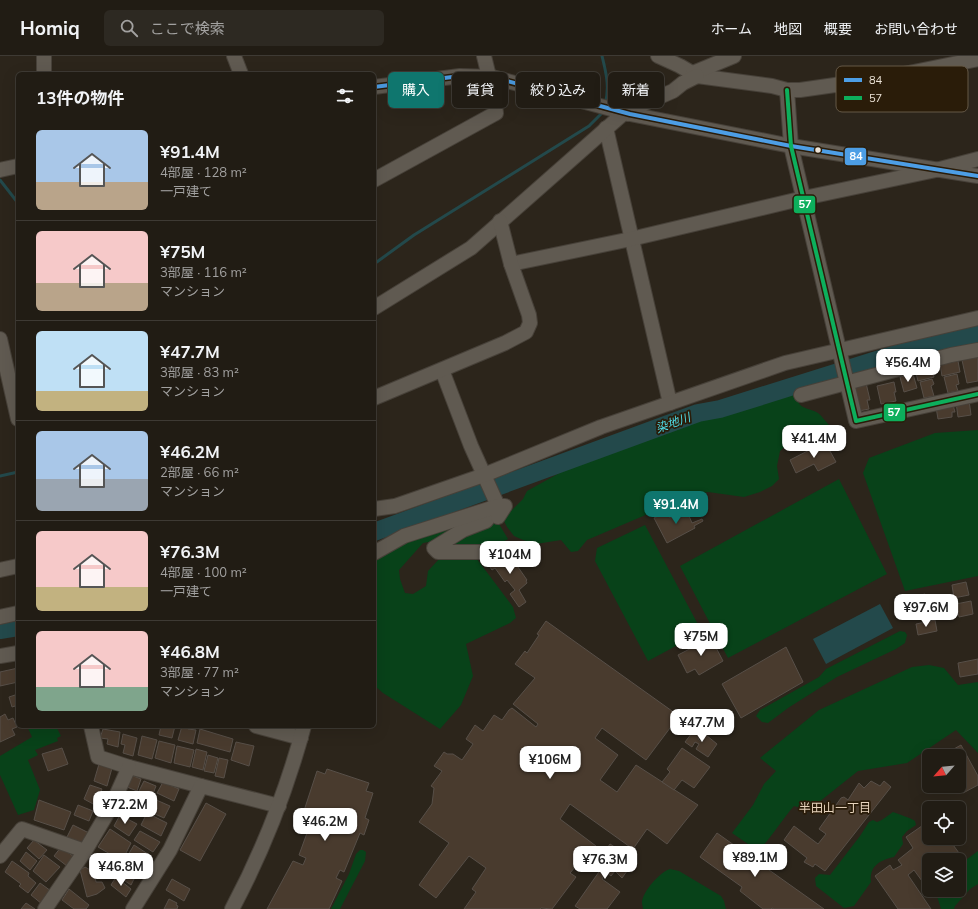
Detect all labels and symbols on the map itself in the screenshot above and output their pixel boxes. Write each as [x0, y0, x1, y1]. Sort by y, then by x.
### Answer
legend [836, 66, 968, 112]
text: 84 [869, 73, 883, 87]
text: 57 [869, 91, 882, 105]
unlabelled marker [813, 145, 823, 155]
line badge: 84 [844, 147, 867, 166]
text: 84 [849, 149, 863, 163]
line badge: 57 [793, 195, 816, 214]
text: 57 [798, 197, 812, 211]
pin: ¥56.4M [875, 349, 941, 383]
line badge: 57 [883, 403, 906, 422]
text: 57 [887, 405, 901, 419]
water label: 染地川 [653, 409, 694, 436]
pin: ¥41.4M [781, 425, 847, 459]
pin: ¥91.4M [643, 491, 709, 525]
pin: ¥104M [482, 541, 538, 575]
pin: ¥97.6M [893, 594, 959, 628]
pin: ¥75M [677, 623, 725, 657]
pin: ¥47.7M [669, 709, 735, 743]
pin: ¥106M [522, 746, 578, 780]
north arrow [922, 749, 966, 793]
pin: ¥72.2M [92, 791, 158, 825]
district label: 半田山一丁目 [799, 800, 871, 815]
pin: ¥46.2M [292, 808, 358, 842]
pin: ¥89.1M [722, 844, 788, 878]
pin: ¥76.3M [572, 846, 638, 880]
pin: ¥46.8M [88, 853, 154, 887]

